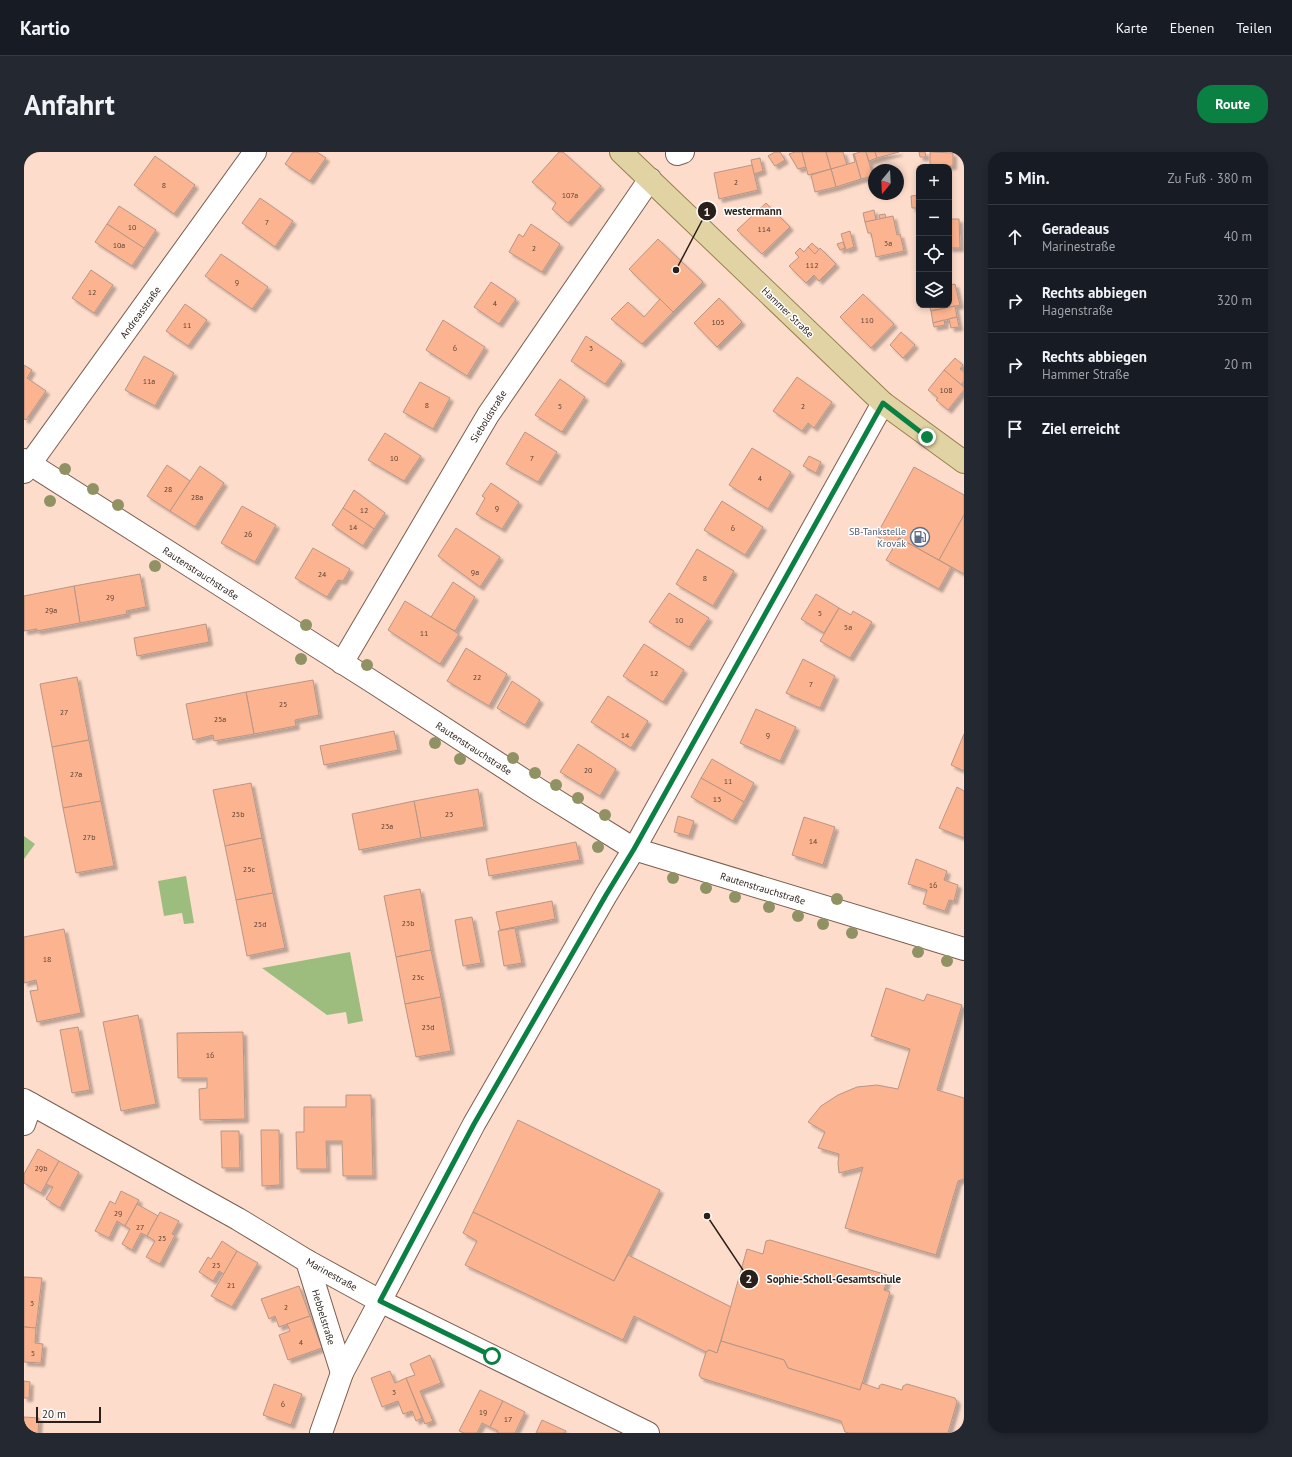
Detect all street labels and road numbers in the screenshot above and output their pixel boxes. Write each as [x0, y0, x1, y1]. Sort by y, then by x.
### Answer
street label: Andreasstraße [117, 284, 164, 341]
street label: Hammer Straße [759, 284, 816, 340]
street label: Sieboldstraße [467, 388, 510, 445]
street label: Rautenstrauchstraße [160, 544, 241, 603]
street label: Rautenstrauchstraße [433, 719, 514, 778]
street label: Rautenstrauchstraße [719, 869, 807, 908]
street label: Marinestraße [304, 1255, 360, 1294]
street label: Hebbelstraße [309, 1288, 338, 1347]

